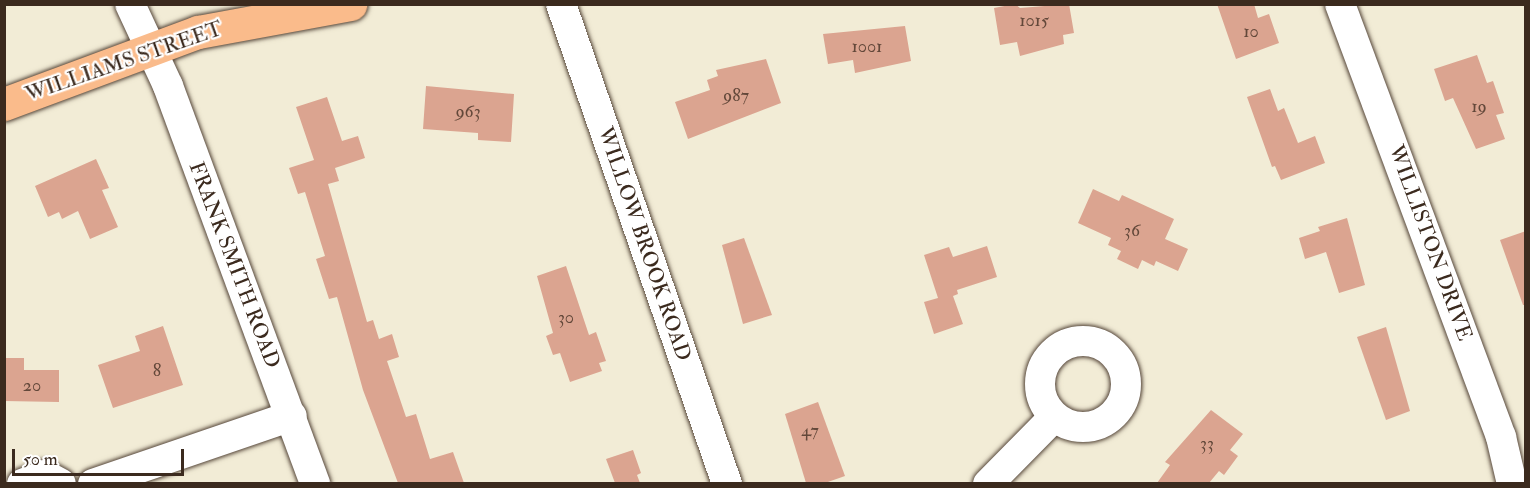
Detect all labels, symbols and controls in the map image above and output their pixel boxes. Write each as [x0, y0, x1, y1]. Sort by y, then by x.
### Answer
house number: 1015 [1019, 10, 1049, 32]
street label: WILLIAMS STREET [22, 16, 226, 108]
house number: 10 [1243, 21, 1259, 43]
house number: 1001 [851, 36, 883, 58]
house number: 987 [723, 85, 749, 107]
house number: 19 [1471, 96, 1487, 118]
house number: 963 [455, 101, 481, 123]
street label: WILLOW BROOK ROAD [592, 124, 696, 364]
street label: WILLISTON DRIVE [1383, 142, 1477, 344]
street label: FRANK SMITH ROAD [183, 158, 285, 372]
house number: 36 [1124, 220, 1140, 242]
house number: 30 [558, 307, 574, 329]
house number: 8 [153, 360, 161, 382]
house number: 20 [23, 375, 41, 397]
house number: 47 [801, 420, 819, 442]
house number: 33 [1200, 433, 1214, 455]
scale bar [15, 437, 188, 475]
text: 50 m [23, 448, 58, 471]

